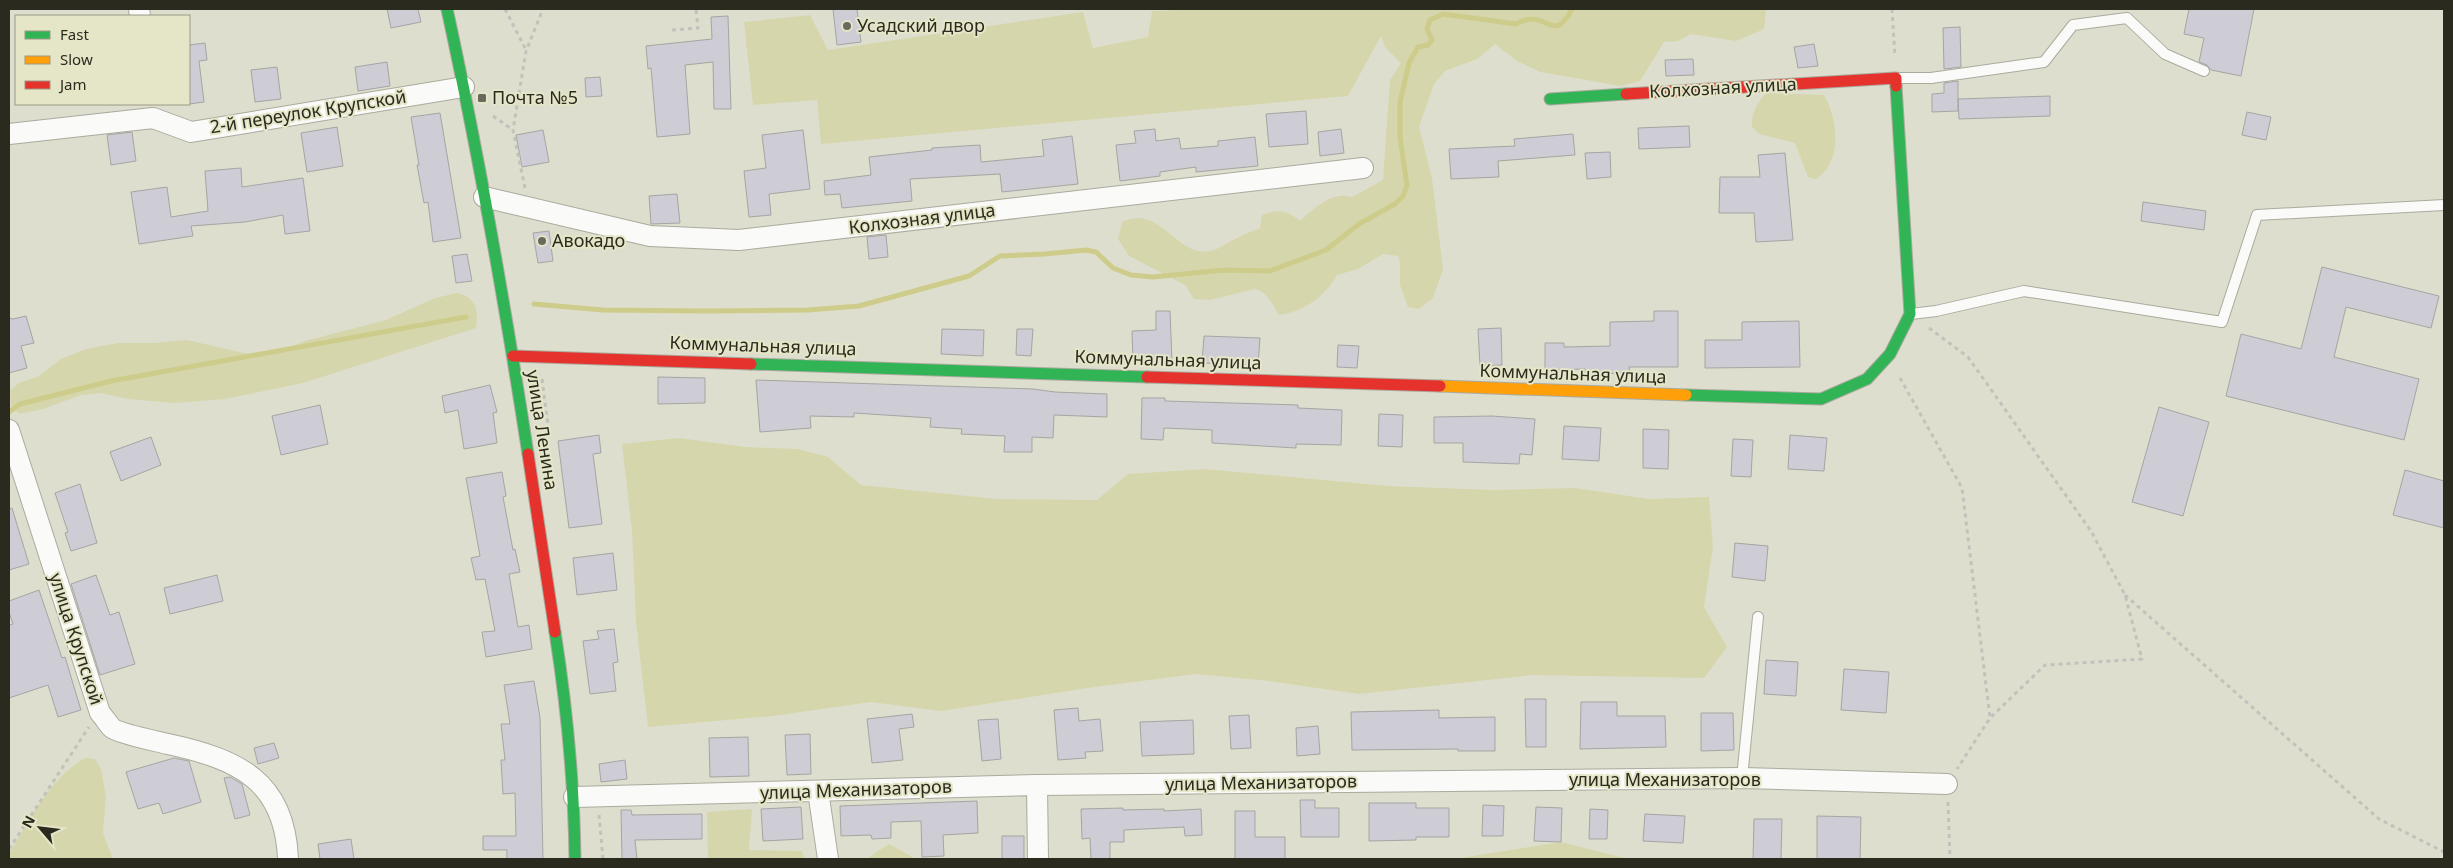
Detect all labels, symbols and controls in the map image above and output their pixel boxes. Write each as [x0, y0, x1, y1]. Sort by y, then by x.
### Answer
place label: Усадский двор [857, 13, 985, 37]
legend [15, 15, 190, 105]
marker: Усадский двор [841, 20, 853, 32]
text: Fast [60, 24, 89, 44]
text: Slow [60, 49, 93, 69]
street label: Колхозная улица [1649, 71, 1797, 103]
text: Jam [58, 74, 87, 94]
street label: 2-й переулок Крупской [208, 84, 408, 138]
place label: Почта №5 [492, 85, 578, 109]
marker: Почта №5 [476, 92, 488, 104]
street label: Колхозная улица [847, 197, 997, 239]
place label: Авокадо [552, 228, 625, 252]
marker: Авокадо [536, 235, 548, 247]
street label: Коммунальная улица [669, 330, 857, 360]
street label: Коммунальная улица [1074, 344, 1262, 374]
street label: Коммунальная улица [1479, 358, 1667, 388]
street label: улица Ленина [522, 368, 564, 492]
street label: улица Крупской [44, 570, 110, 708]
street label: улица Механизаторов [1569, 767, 1761, 791]
street label: улица Механизаторов [1165, 768, 1357, 796]
street label: улица Механизаторов [760, 774, 952, 804]
north arrow [15, 803, 65, 853]
text: N [17, 812, 39, 831]

